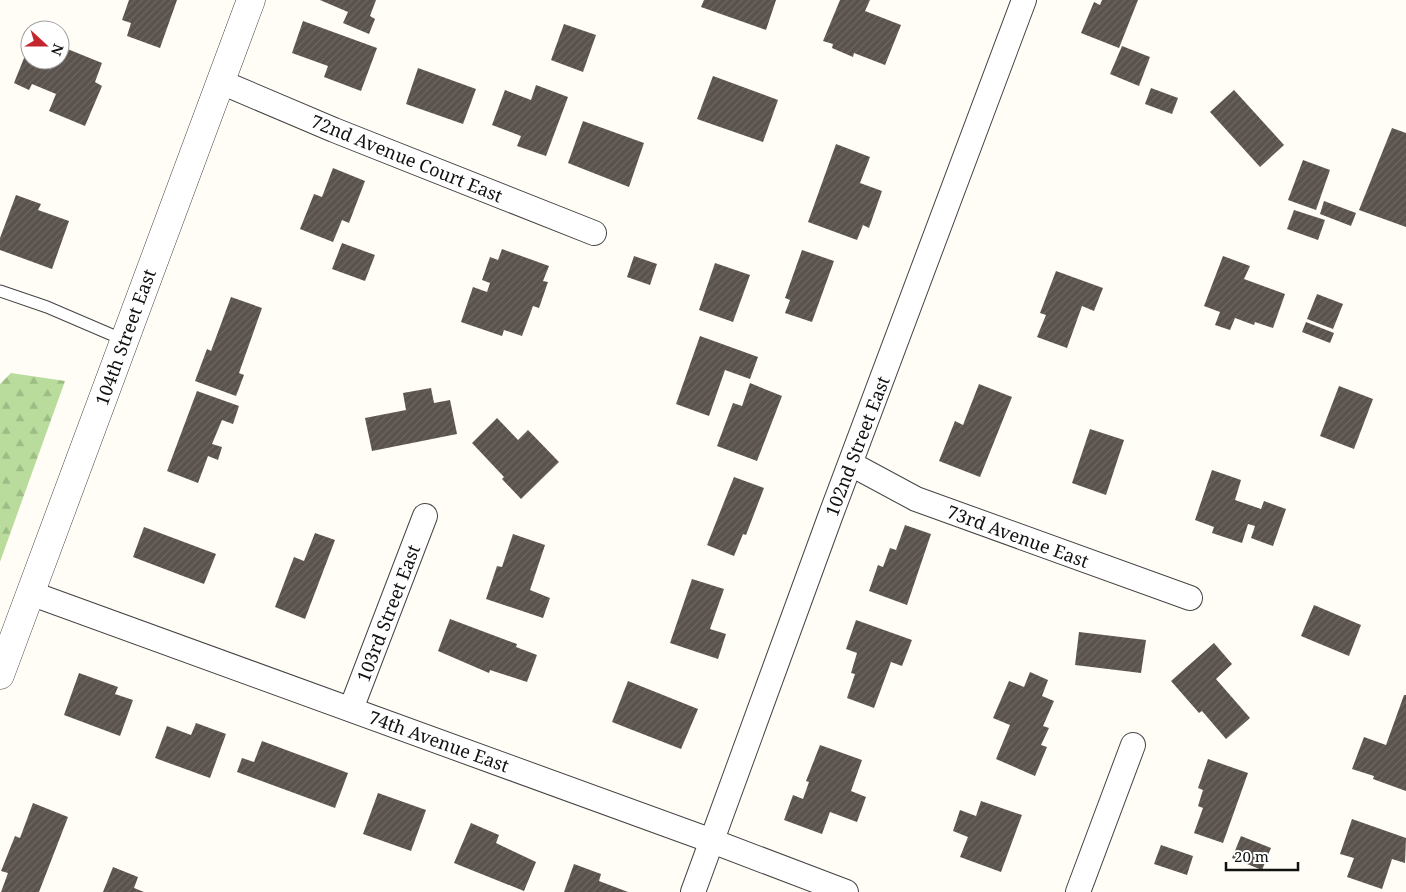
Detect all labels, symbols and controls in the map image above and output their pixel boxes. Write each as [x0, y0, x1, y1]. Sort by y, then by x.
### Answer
north arrow [20, 20, 70, 70]
text: N [47, 41, 68, 58]
street label: 72nd Avenue Court East [308, 109, 506, 207]
street label: 104th Street East [89, 266, 161, 408]
street label: 102nd Street East [819, 373, 895, 519]
street label: 73rd Avenue East [944, 499, 1092, 573]
street label: 103rd Street East [351, 541, 425, 685]
street label: 74th Avenue East [366, 705, 512, 777]
scale bar [1226, 840, 1298, 872]
text: 20 m [1234, 846, 1269, 866]

